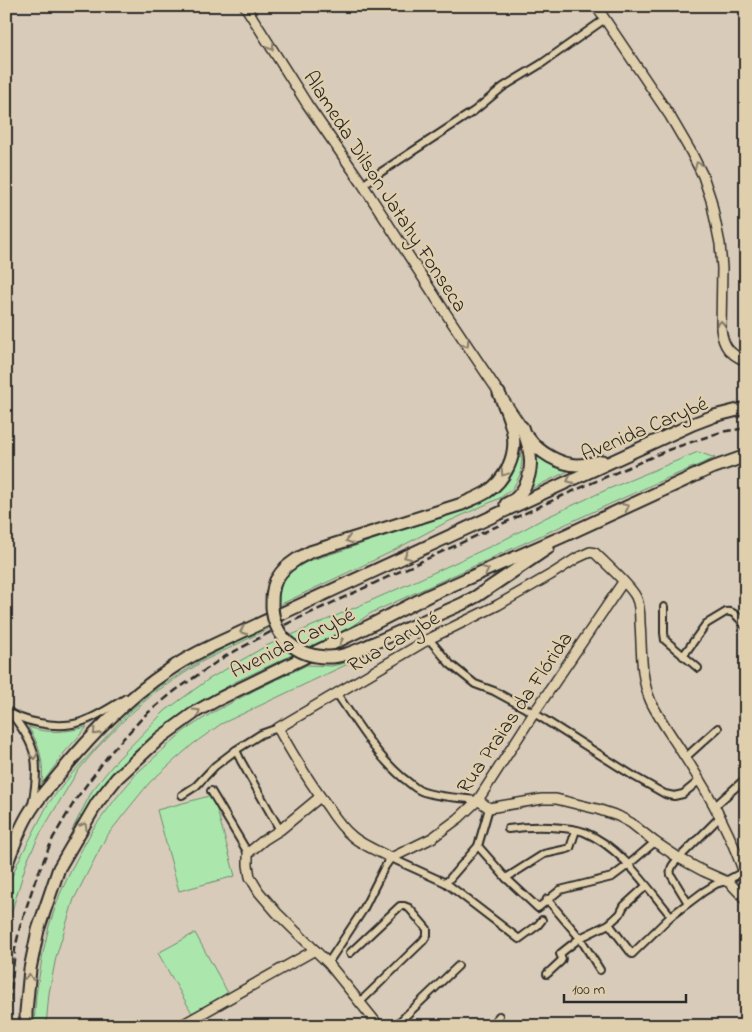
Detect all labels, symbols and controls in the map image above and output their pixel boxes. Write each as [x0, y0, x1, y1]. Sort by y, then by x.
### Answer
one-way arrow [265, 42, 275, 51]
street label: Alameda Dilson Jatahy Fonseca [293, 65, 474, 320]
one-way arrow [693, 161, 704, 170]
one-way arrow [716, 319, 726, 327]
one-way arrow [460, 339, 469, 348]
street label: Avenida Carybé [577, 389, 714, 472]
one-way arrow [501, 468, 510, 477]
one-way arrow [566, 474, 575, 485]
one-way arrow [621, 503, 630, 513]
one-way arrow [345, 535, 354, 545]
one-way arrow [403, 550, 412, 561]
one-way arrow [481, 566, 490, 576]
street label: Avenida Carybé [226, 600, 362, 689]
street label: Rua Carybé [342, 604, 447, 683]
one-way arrow [239, 625, 248, 636]
street label: Rua Praias da Flórida [450, 626, 581, 800]
one-way arrow [335, 636, 344, 647]
one-way arrow [192, 708, 201, 718]
one-way arrow [93, 726, 102, 735]
one-way arrow [28, 751, 39, 760]
one-way arrow [77, 822, 87, 831]
scale bar [564, 972, 687, 1004]
one-way arrow [23, 973, 34, 981]
text: 100 m [572, 979, 605, 1001]

